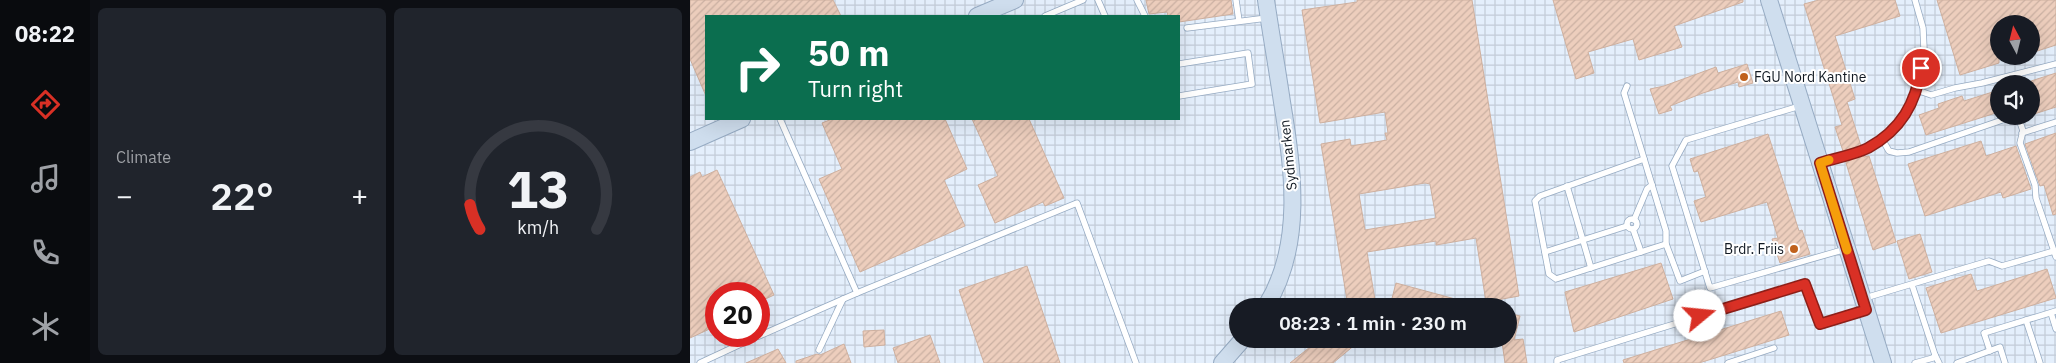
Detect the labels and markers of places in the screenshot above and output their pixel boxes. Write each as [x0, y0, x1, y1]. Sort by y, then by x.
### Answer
pin [1900, 47, 1942, 89]
place label: FGU Nord Kantine [1754, 68, 1867, 86]
marker: FGU Nord Kantine [1738, 71, 1750, 83]
place label: Brdr. Friis [1724, 240, 1784, 258]
marker: Brdr. Friis [1788, 243, 1800, 255]

